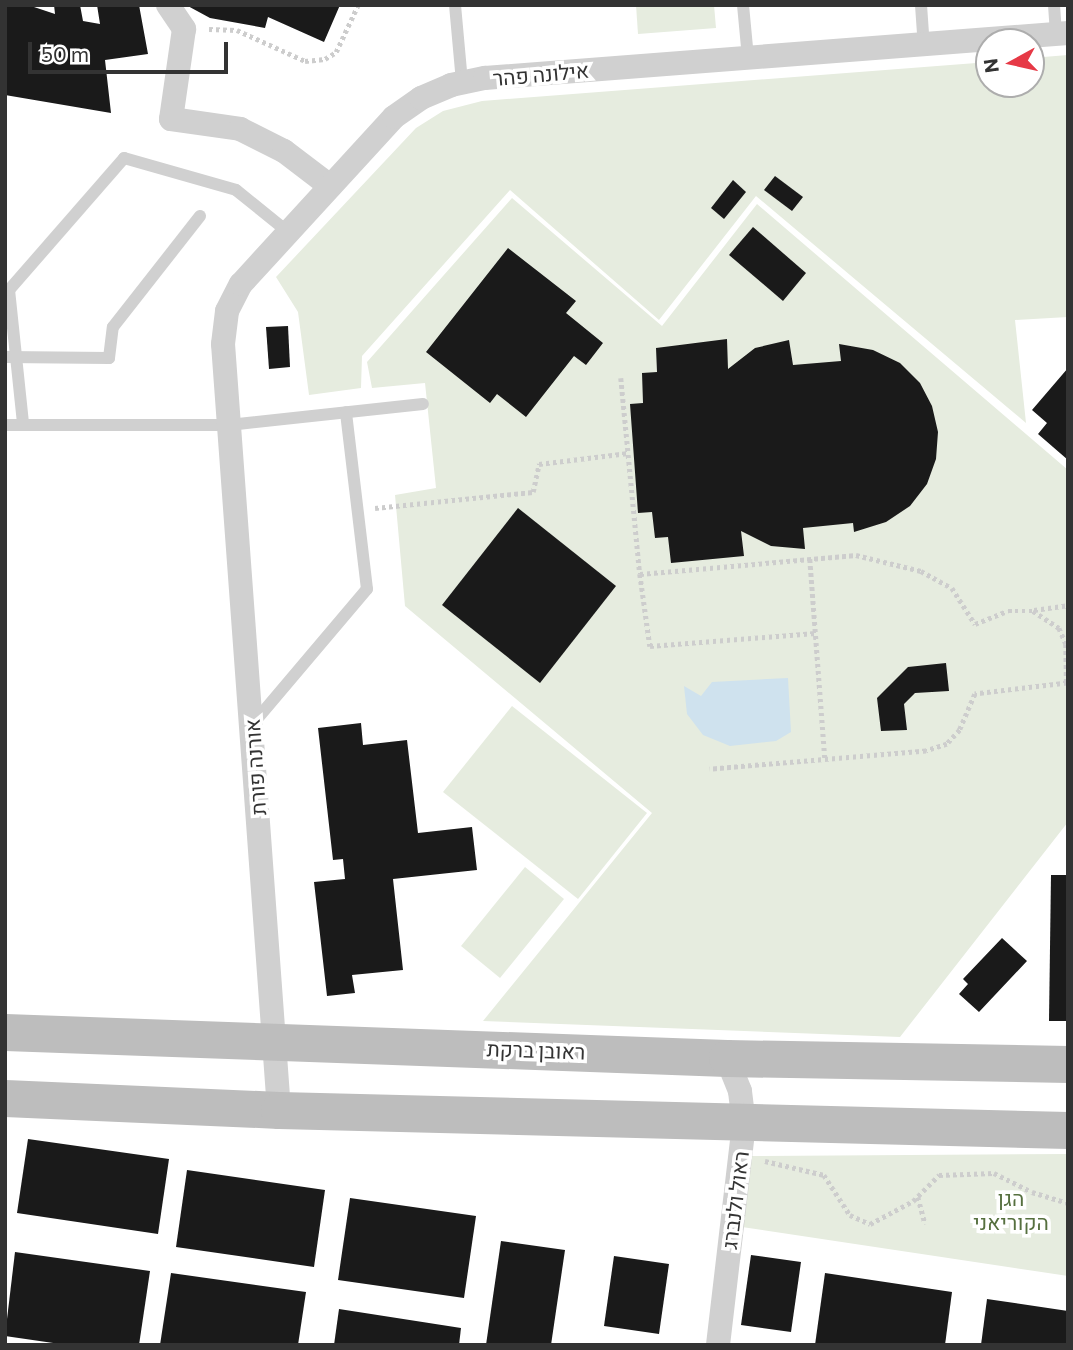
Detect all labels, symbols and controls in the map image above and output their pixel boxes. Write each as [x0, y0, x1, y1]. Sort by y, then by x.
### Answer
scale bar [32, 28, 231, 72]
north arrow [975, 28, 1045, 98]
text: 50 m [41, 41, 89, 66]
street label: אילונה פהר [492, 57, 590, 91]
text: N [978, 57, 1003, 74]
street label: אורנה פורת [239, 718, 271, 816]
street label: ראובן ברקת [486, 1036, 586, 1064]
street label: ראול ולנברג [716, 1149, 754, 1251]
park label: הגן הקוריאני [973, 1185, 1049, 1235]

